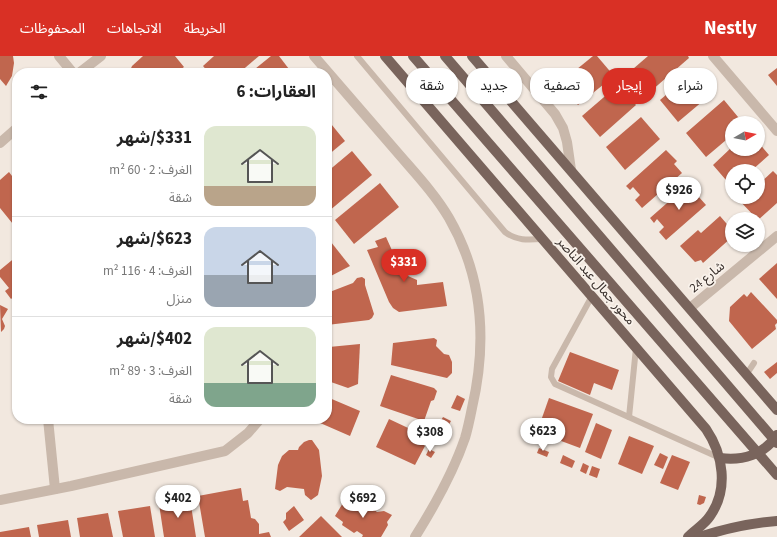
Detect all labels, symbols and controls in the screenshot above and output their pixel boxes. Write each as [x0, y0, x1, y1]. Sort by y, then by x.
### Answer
text: Nestly [704, 15, 757, 42]
text: المحفوظات [20, 19, 85, 39]
text: الاتجاهات [107, 19, 162, 39]
text: الخريطة [184, 19, 226, 39]
chip: شقة [406, 68, 458, 104]
chip: جديد [466, 68, 522, 104]
chip: تصفية [530, 68, 594, 104]
chip: إيجار [602, 68, 656, 104]
chip: شراء [664, 68, 717, 104]
text: العقارات: 6 [236, 80, 316, 104]
icon: filters [28, 81, 50, 103]
north arrow [725, 116, 765, 156]
map controls [725, 116, 765, 252]
text: $331/شهر [117, 126, 192, 150]
icon: home [236, 142, 284, 190]
text: الغرف: 2 · 60 m² [109, 161, 192, 179]
button: locate [725, 164, 765, 204]
pin: $926 [655, 177, 703, 211]
text: $926 [665, 181, 693, 199]
text: شقة [169, 189, 192, 207]
button: layers [725, 212, 765, 252]
text: $623/شهر [117, 227, 192, 251]
street label: محور جمال عبد الناصر [552, 232, 639, 329]
icon: home [236, 243, 284, 291]
pin: $331 [380, 249, 428, 283]
text: $331 [390, 253, 418, 271]
street label: شارع 24 [685, 257, 729, 298]
text: الغرف: 4 · 116 m² [103, 262, 192, 280]
text: منزل [167, 290, 192, 308]
text: $402/شهر [117, 327, 192, 351]
icon: home [236, 343, 284, 391]
text: الغرف: 3 · 89 m² [109, 362, 192, 380]
text: شقة [169, 390, 192, 408]
pin: $623 [519, 418, 567, 452]
pin: $308 [406, 419, 454, 453]
text: $623 [529, 422, 557, 440]
text: $308 [416, 423, 444, 441]
pin: $402 [154, 485, 202, 519]
pin: $692 [339, 485, 387, 519]
text: $402 [164, 489, 192, 507]
text: $692 [349, 489, 377, 507]

